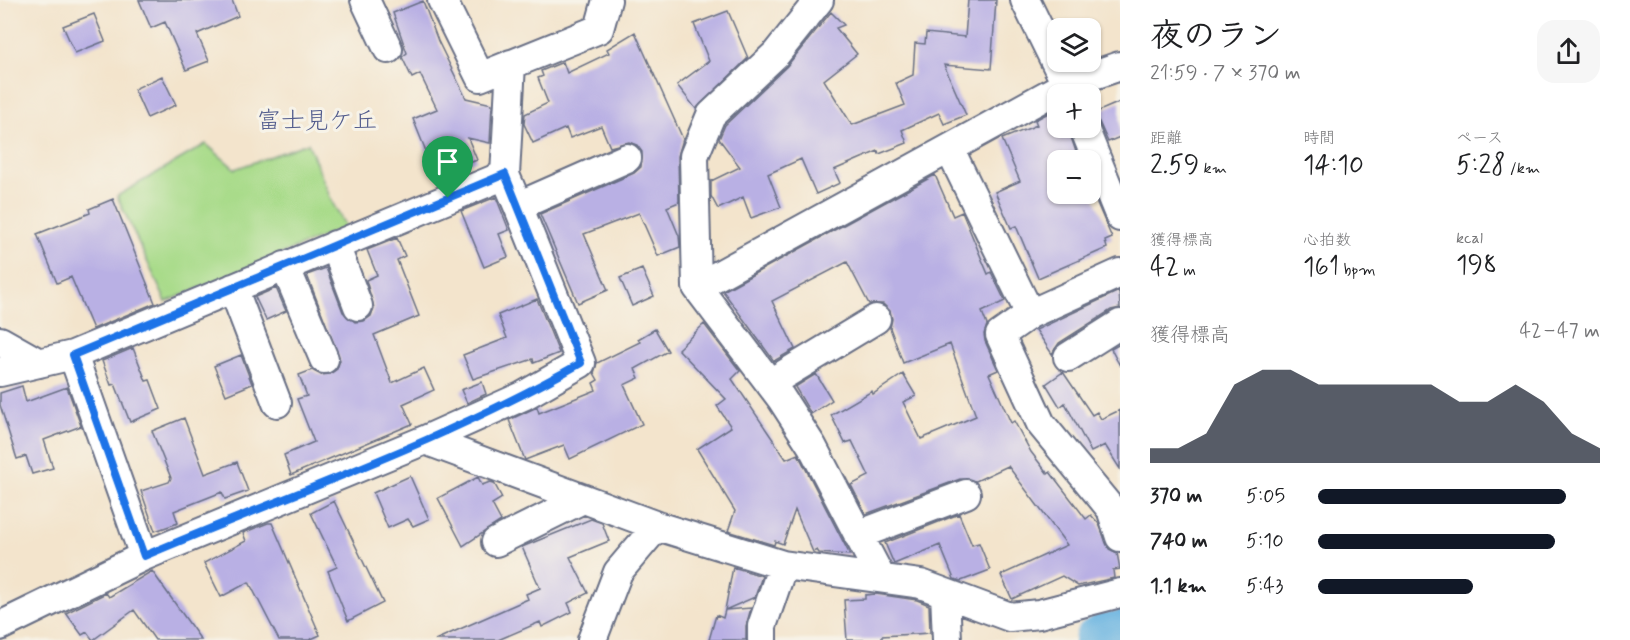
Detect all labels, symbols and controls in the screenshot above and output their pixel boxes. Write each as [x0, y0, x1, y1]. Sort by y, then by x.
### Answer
text: 夜のラン [1150, 15, 1282, 59]
map controls [1047, 18, 1101, 204]
button: layers [1047, 18, 1101, 72]
button: share [1537, 20, 1600, 83]
text: 21:59 · 7 × 370 m [1150, 60, 1301, 87]
button: + [1047, 84, 1101, 138]
district label: 富士見ケ丘 [257, 106, 377, 137]
text: 距離 [1150, 128, 1182, 149]
text: 時間 [1303, 128, 1335, 149]
text: ペース [1456, 128, 1503, 149]
pin [422, 136, 473, 198]
icon: arrive [431, 145, 464, 178]
text: 2.59 [1150, 149, 1199, 183]
text: 14:10 [1303, 149, 1364, 183]
text: 5:28 [1456, 149, 1506, 183]
button: − [1047, 150, 1101, 204]
text: km [1199, 158, 1227, 179]
text: /km [1506, 158, 1540, 179]
text: kcal [1456, 228, 1483, 249]
text: 獲得標高 [1150, 230, 1214, 251]
text: 心拍数 [1303, 230, 1351, 251]
text: 198 [1456, 249, 1497, 283]
text: 42 [1150, 251, 1179, 285]
text: 161 [1303, 251, 1339, 285]
text: m [1179, 260, 1196, 281]
text: bpm [1339, 260, 1376, 281]
text: 42–47 m [1519, 318, 1600, 345]
text: 獲得標高 [1150, 322, 1230, 349]
text: 370 m [1150, 483, 1202, 510]
text: 5:05 [1246, 483, 1285, 510]
text: 740 m [1150, 528, 1208, 555]
text: 5:10 [1246, 528, 1284, 555]
text: 1.1 km [1150, 573, 1207, 600]
text: 5:43 [1246, 573, 1283, 600]

